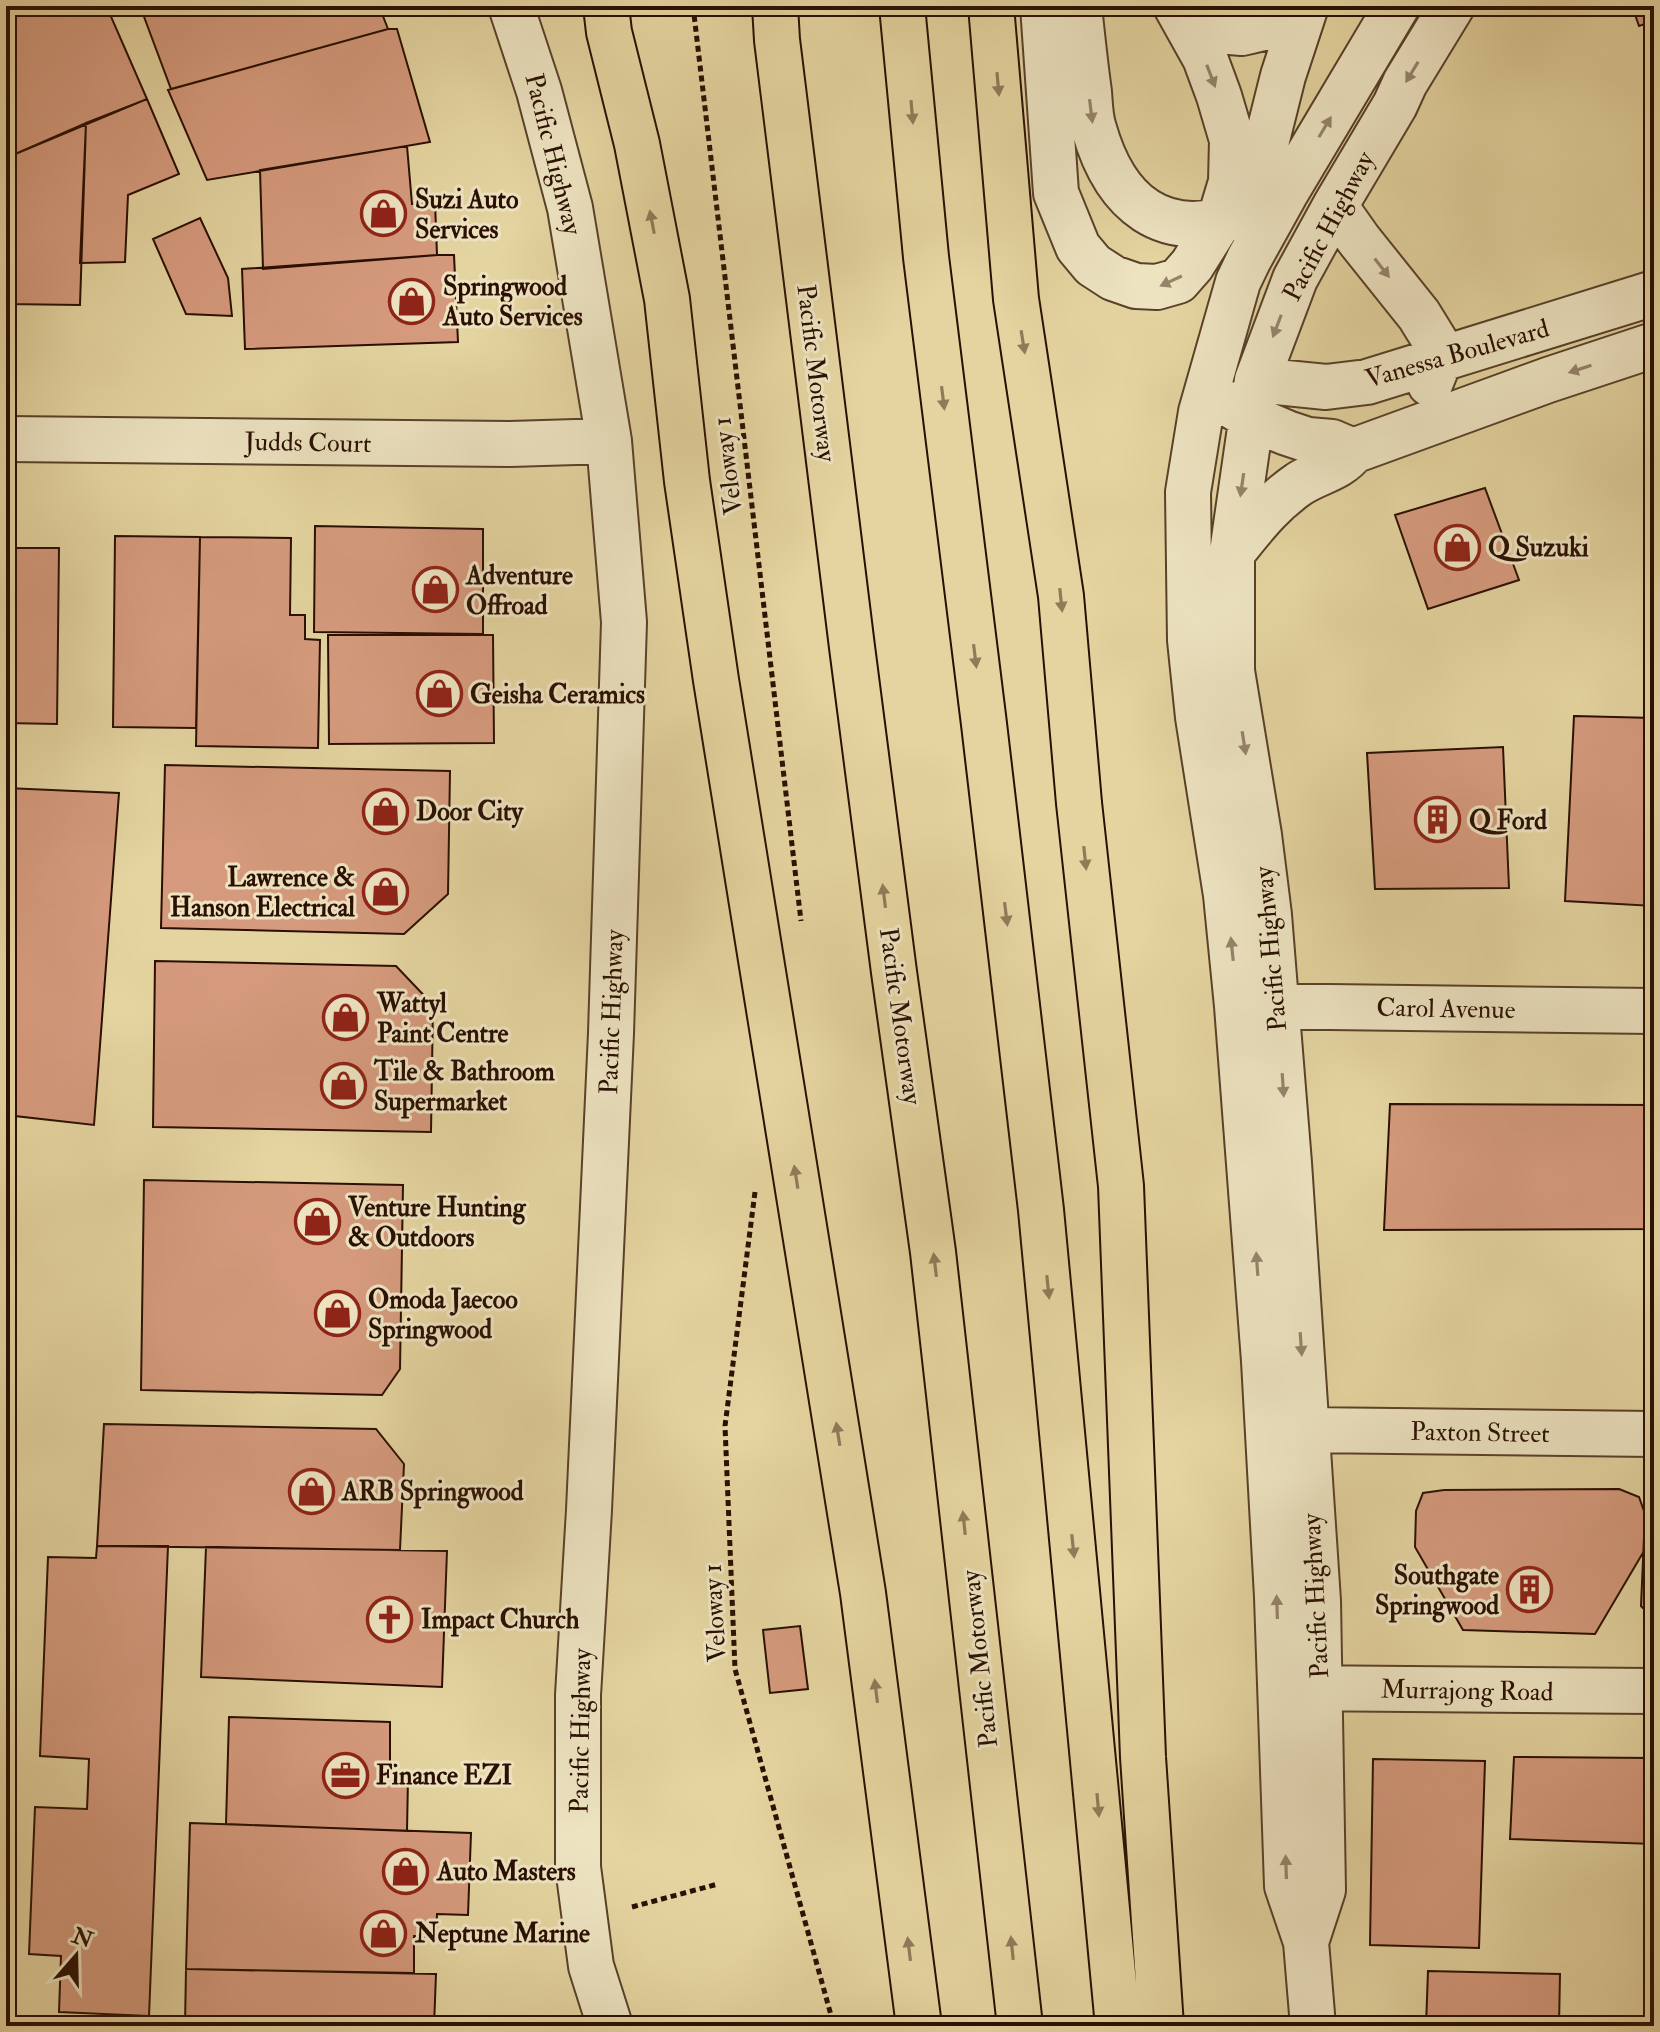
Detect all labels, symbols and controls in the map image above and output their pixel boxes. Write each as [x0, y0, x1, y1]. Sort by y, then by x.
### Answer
one-way arrow [1404, 62, 1419, 83]
one-way arrow [1205, 64, 1218, 88]
street label: Pacific Highway [518, 70, 589, 239]
one-way arrow [991, 72, 1004, 97]
one-way arrow [906, 99, 919, 124]
one-way arrow [1085, 99, 1098, 124]
one-way arrow [1318, 116, 1332, 138]
street label: Pacific Highway [1276, 146, 1382, 307]
place label: Suzi Auto Services [415, 184, 519, 246]
shop icon: Suzi Auto Services [360, 190, 408, 238]
one-way arrow [645, 210, 657, 235]
one-way arrow [1373, 258, 1389, 278]
place label: Springwood Auto Services [442, 271, 583, 333]
one-way arrow [1159, 274, 1183, 287]
shop icon: Springwood Auto Services [388, 277, 436, 325]
street label: Pacific Motorway [789, 283, 843, 464]
street label: Vanessa Boulevard [1362, 312, 1553, 395]
one-way arrow [1270, 314, 1283, 338]
one-way arrow [1017, 330, 1029, 355]
one-way arrow [1568, 363, 1592, 376]
one-way arrow [937, 386, 950, 411]
street label: Veloway 1 [706, 415, 750, 517]
street label: Judds Court [243, 426, 372, 460]
one-way arrow [1235, 473, 1248, 498]
shop icon: Q Suzuki [1433, 523, 1481, 571]
place label: Q Suzuki [1488, 532, 1589, 564]
place label: Adventure Offroad [465, 560, 573, 622]
shop icon: Adventure Offroad [411, 566, 459, 614]
one-way arrow [1054, 587, 1067, 612]
one-way arrow [969, 644, 982, 669]
shop icon: Geisha Ceramics [415, 670, 463, 718]
place label: Geisha Ceramics [470, 679, 645, 711]
one-way arrow [1238, 731, 1250, 756]
shop icon: Door City [361, 787, 409, 835]
place label: Door City [416, 796, 524, 829]
building icon: Q Ford [1414, 796, 1462, 844]
place label: Q Ford [1469, 805, 1547, 837]
one-way arrow [1078, 846, 1091, 871]
place label: Lawrence & Hanson Electrical [170, 862, 355, 924]
street label: Pacific Highway [1248, 865, 1294, 1033]
shop icon: Lawrence & Hanson Electrical [362, 868, 410, 916]
one-way arrow [878, 883, 891, 908]
one-way arrow [1000, 902, 1013, 927]
street label: Pacific Motorway [872, 926, 928, 1107]
street label: Pacific Highway [593, 928, 631, 1095]
one-way arrow [1225, 936, 1238, 961]
place label: Wattyl Paint Centre [376, 988, 509, 1050]
street label: Carol Avenue [1376, 992, 1516, 1026]
shop icon: Wattyl Paint Centre [322, 994, 370, 1042]
place label: Tile & Bathroom Supermarket [373, 1056, 555, 1119]
shop icon: Tile & Bathroom Supermarket [319, 1062, 367, 1110]
one-way arrow [1277, 1073, 1290, 1098]
one-way arrow [789, 1164, 802, 1189]
place label: Venture Hunting & Outdoors [347, 1192, 527, 1254]
shop icon: Venture Hunting & Outdoors [293, 1198, 341, 1246]
one-way arrow [1250, 1251, 1263, 1276]
one-way arrow [928, 1252, 941, 1277]
one-way arrow [1042, 1275, 1055, 1300]
place label: Omoda Jaecoo Springwood [368, 1284, 518, 1347]
shop icon: Omoda Jaecoo Springwood [313, 1290, 361, 1338]
one-way arrow [1295, 1332, 1308, 1357]
street label: Paxton Street [1410, 1416, 1550, 1450]
one-way arrow [831, 1421, 843, 1446]
shop icon: ARB Springwood [287, 1467, 335, 1515]
place label: ARB Springwood [341, 1476, 524, 1509]
one-way arrow [957, 1510, 970, 1535]
street label: Pacific Highway [1296, 1512, 1336, 1679]
one-way arrow [1067, 1534, 1080, 1559]
place label: Southgate Springwood [1375, 1560, 1499, 1623]
street label: Veloway 1 [696, 1563, 734, 1663]
building icon: Southgate Springwood [1506, 1566, 1554, 1614]
street label: Pacific Motorway [955, 1568, 1005, 1749]
one-way arrow [1271, 1594, 1284, 1619]
church icon: Impact Church [366, 1595, 414, 1643]
place label: Impact Church [421, 1604, 580, 1637]
street label: Pacific Highway [564, 1648, 598, 1814]
street label: Murrajong Road [1380, 1673, 1554, 1709]
one-way arrow [869, 1678, 882, 1703]
office icon: Finance EZI [321, 1751, 369, 1799]
place label: Finance EZI [376, 1760, 512, 1792]
one-way arrow [1091, 1793, 1104, 1818]
shop icon: Auto Masters [382, 1847, 430, 1895]
one-way arrow [1280, 1854, 1293, 1879]
place label: Auto Masters [436, 1856, 576, 1888]
shop icon: Neptune Marine [360, 1909, 408, 1957]
north arrow [36, 1916, 116, 1996]
place label: Neptune Marine [414, 1918, 590, 1951]
text: N [68, 1921, 97, 1955]
one-way arrow [903, 1936, 916, 1961]
one-way arrow [1006, 1936, 1019, 1961]

